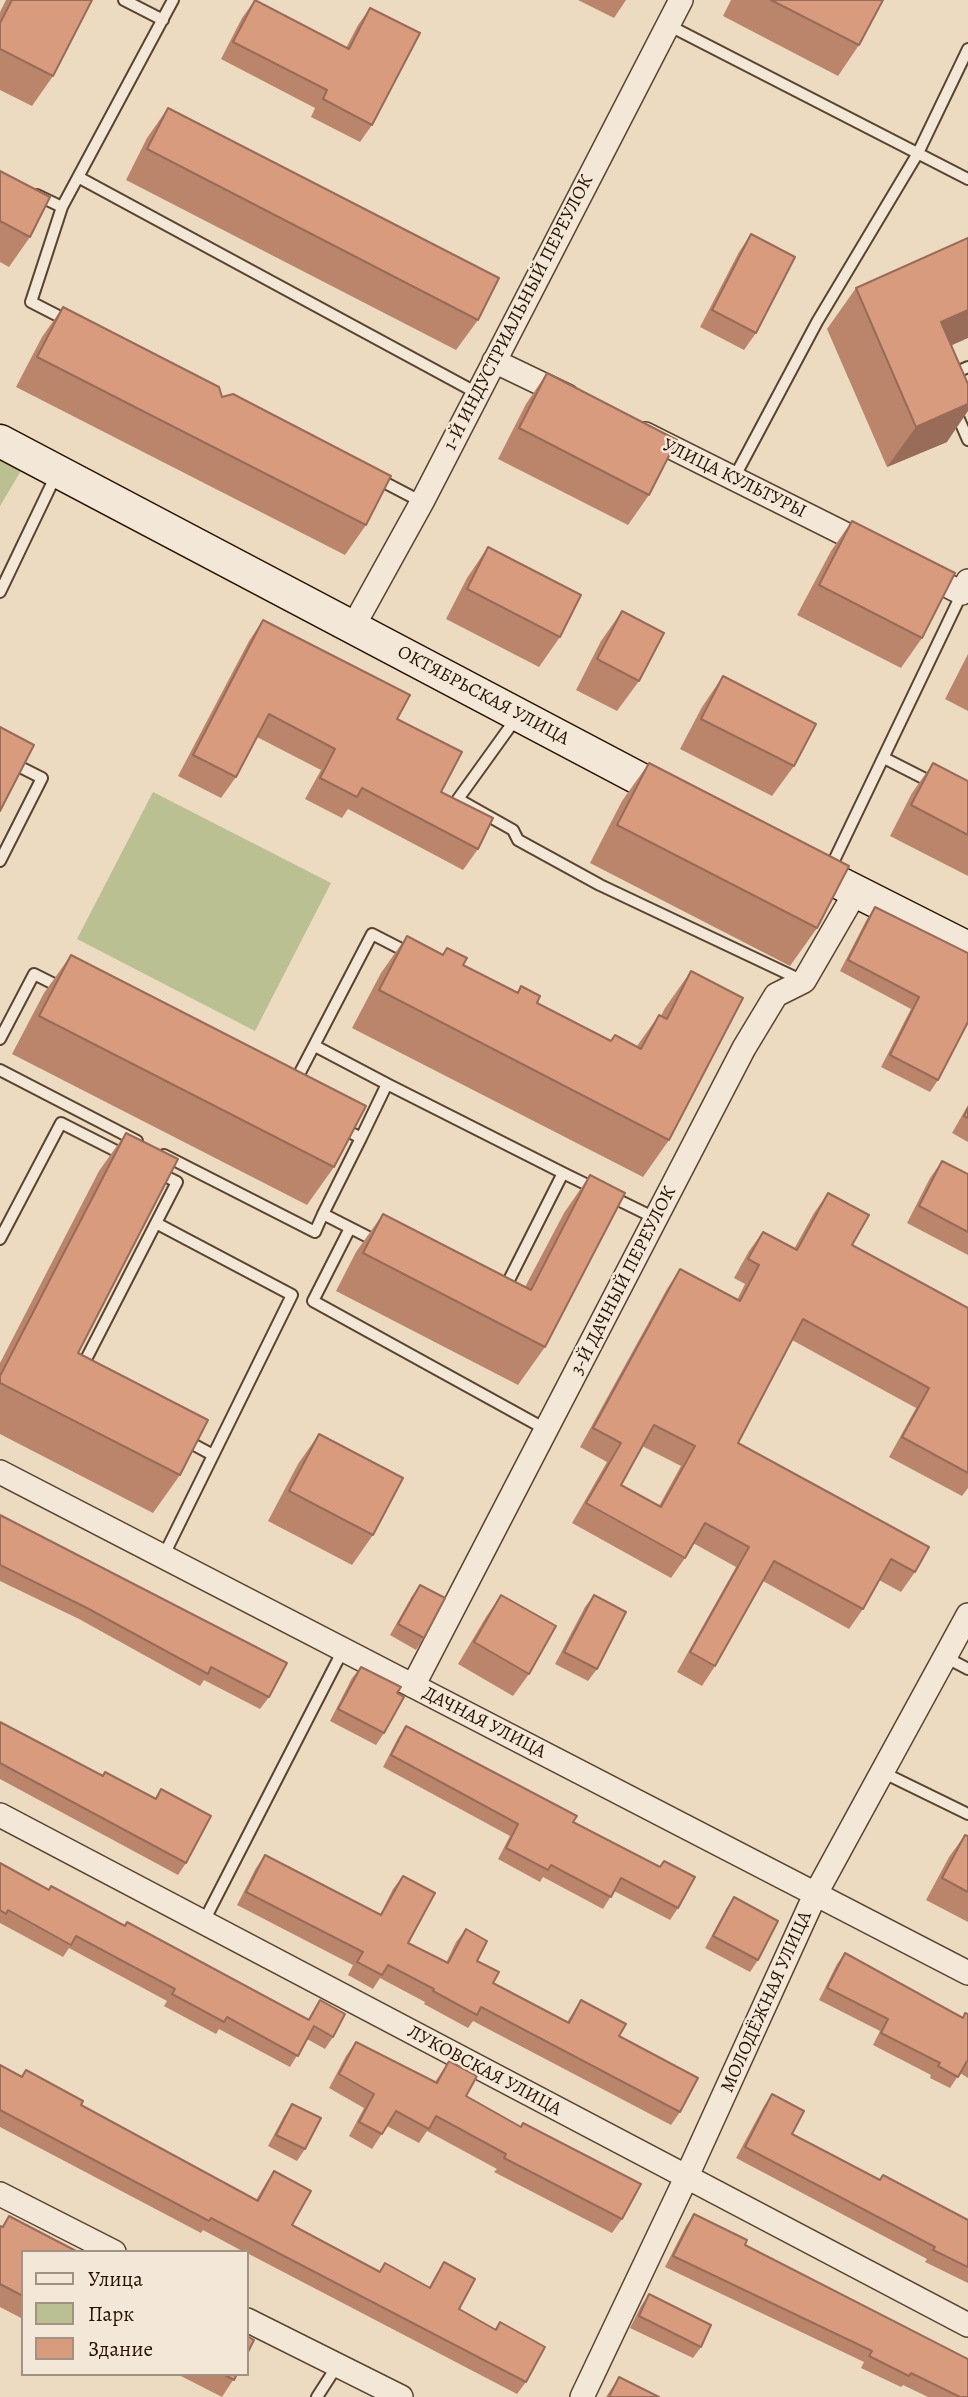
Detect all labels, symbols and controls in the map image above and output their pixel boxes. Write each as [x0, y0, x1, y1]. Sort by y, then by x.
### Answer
street label: 1-Й ИНДУСТРИАЛЬНЫЙ ПЕРЕУЛОК [439, 171, 599, 455]
street label: УЛИЦА КУЛЬТУРЫ [658, 434, 810, 524]
street label: ОКТЯБРЬСКАЯ УЛИЦА [393, 641, 573, 751]
street label: 3-Й ДАЧНЫЙ ПЕРЕУЛОК [566, 1183, 682, 1379]
street label: ДАЧНАЯ УЛИЦА [418, 1682, 550, 1764]
street label: МОЛОДЁЖНАЯ УЛИЦА [717, 1908, 817, 2096]
street label: ЛУКОВСКАЯ УЛИЦА [403, 2021, 565, 2121]
legend [21, 2250, 248, 2376]
text: Улица [88, 2265, 143, 2293]
text: Парк [88, 2300, 134, 2328]
text: Здание [88, 2335, 153, 2363]

